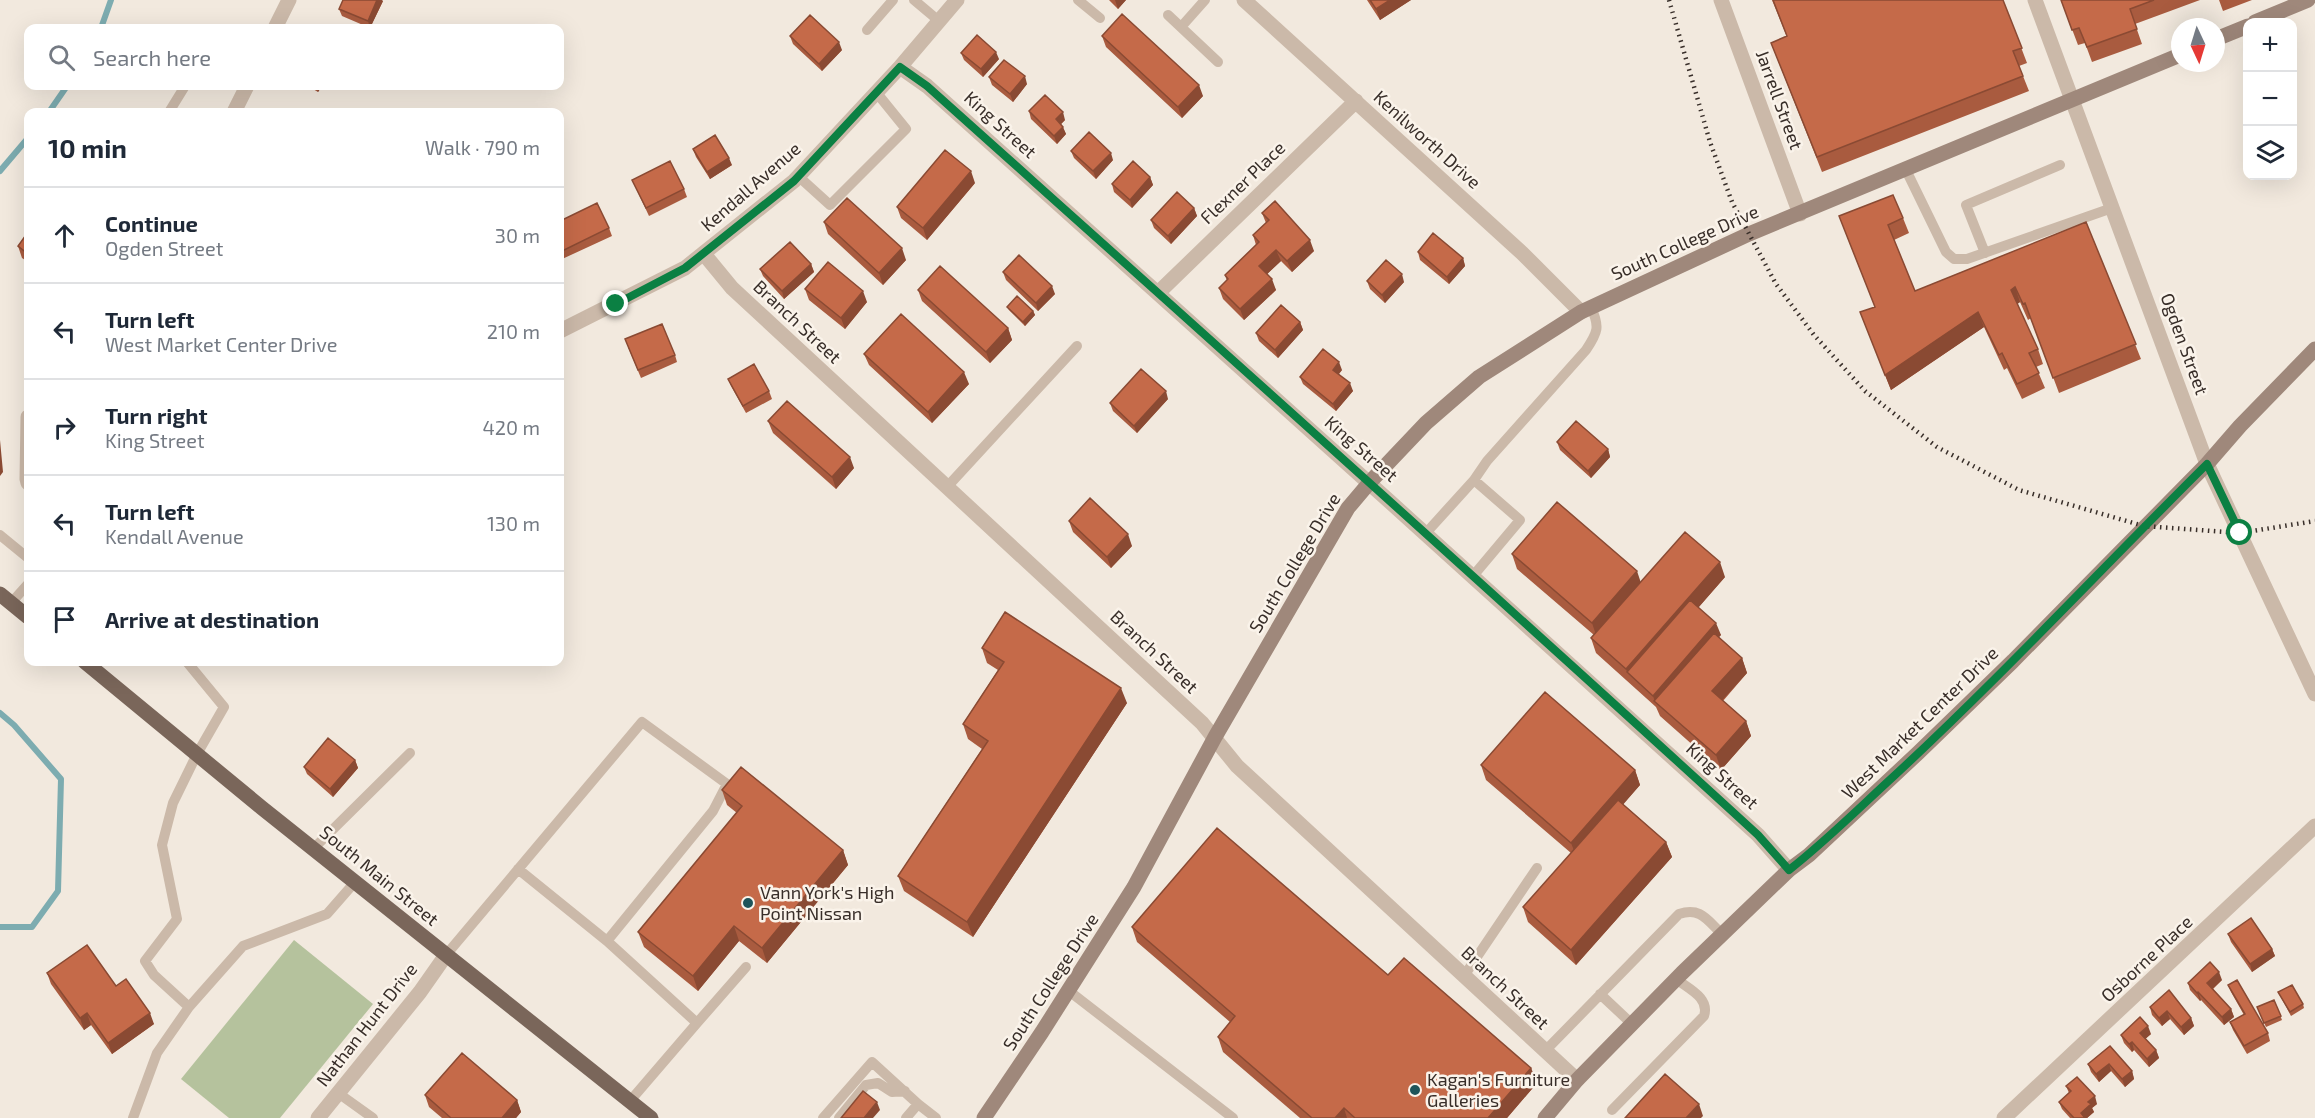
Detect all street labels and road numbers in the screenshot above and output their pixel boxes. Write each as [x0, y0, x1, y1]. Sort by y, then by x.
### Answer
street label: Jarrell Street [1752, 47, 1808, 152]
street label: Kenilworth Drive [1370, 85, 1486, 193]
street label: King Street [960, 86, 1041, 163]
street label: Flexner Place [1195, 136, 1289, 228]
street label: Kendall Avenue [696, 137, 805, 236]
street label: South College Drive [1607, 200, 1762, 284]
street label: Branch Street [749, 275, 846, 368]
street label: Ogden Street [2156, 290, 2214, 398]
street label: King Street [1321, 411, 1403, 486]
street label: South College Drive [1244, 489, 1345, 636]
street label: Branch Street [1106, 605, 1203, 698]
street label: West Market Center Drive [1836, 642, 2002, 803]
street label: King Street [1682, 737, 1763, 814]
street label: South Main Street [316, 821, 444, 930]
street label: South College Drive [998, 909, 1103, 1054]
street label: Osborne Place [2096, 910, 2197, 1006]
street label: Branch Street [1457, 941, 1554, 1034]
street label: Nathan Hunt Drive [311, 958, 421, 1090]

